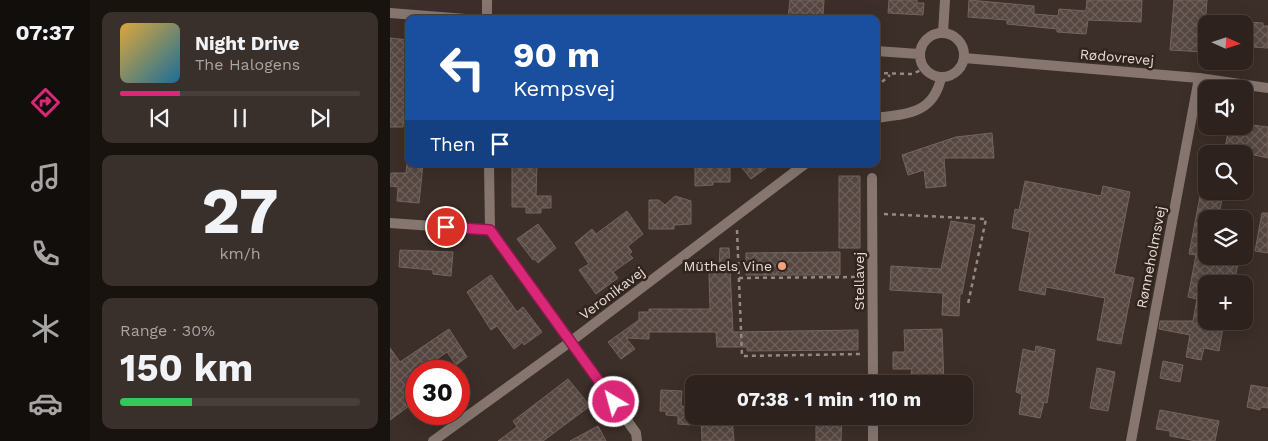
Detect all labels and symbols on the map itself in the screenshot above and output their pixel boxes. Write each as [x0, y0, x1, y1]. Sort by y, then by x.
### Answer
north arrow [1198, 15, 1252, 70]
street label: Rødovrevej [1079, 46, 1155, 68]
street label: Rønneholmsvej [1133, 204, 1169, 310]
pin [425, 206, 467, 248]
street label: Stellavej [851, 252, 867, 310]
place label: Müthels Vine [683, 258, 772, 274]
marker: Müthels Vine [776, 260, 788, 272]
street label: Veronikavej [576, 263, 648, 323]
speed limit sign: 30 [405, 360, 470, 425]
position arrow [587, 375, 639, 427]

